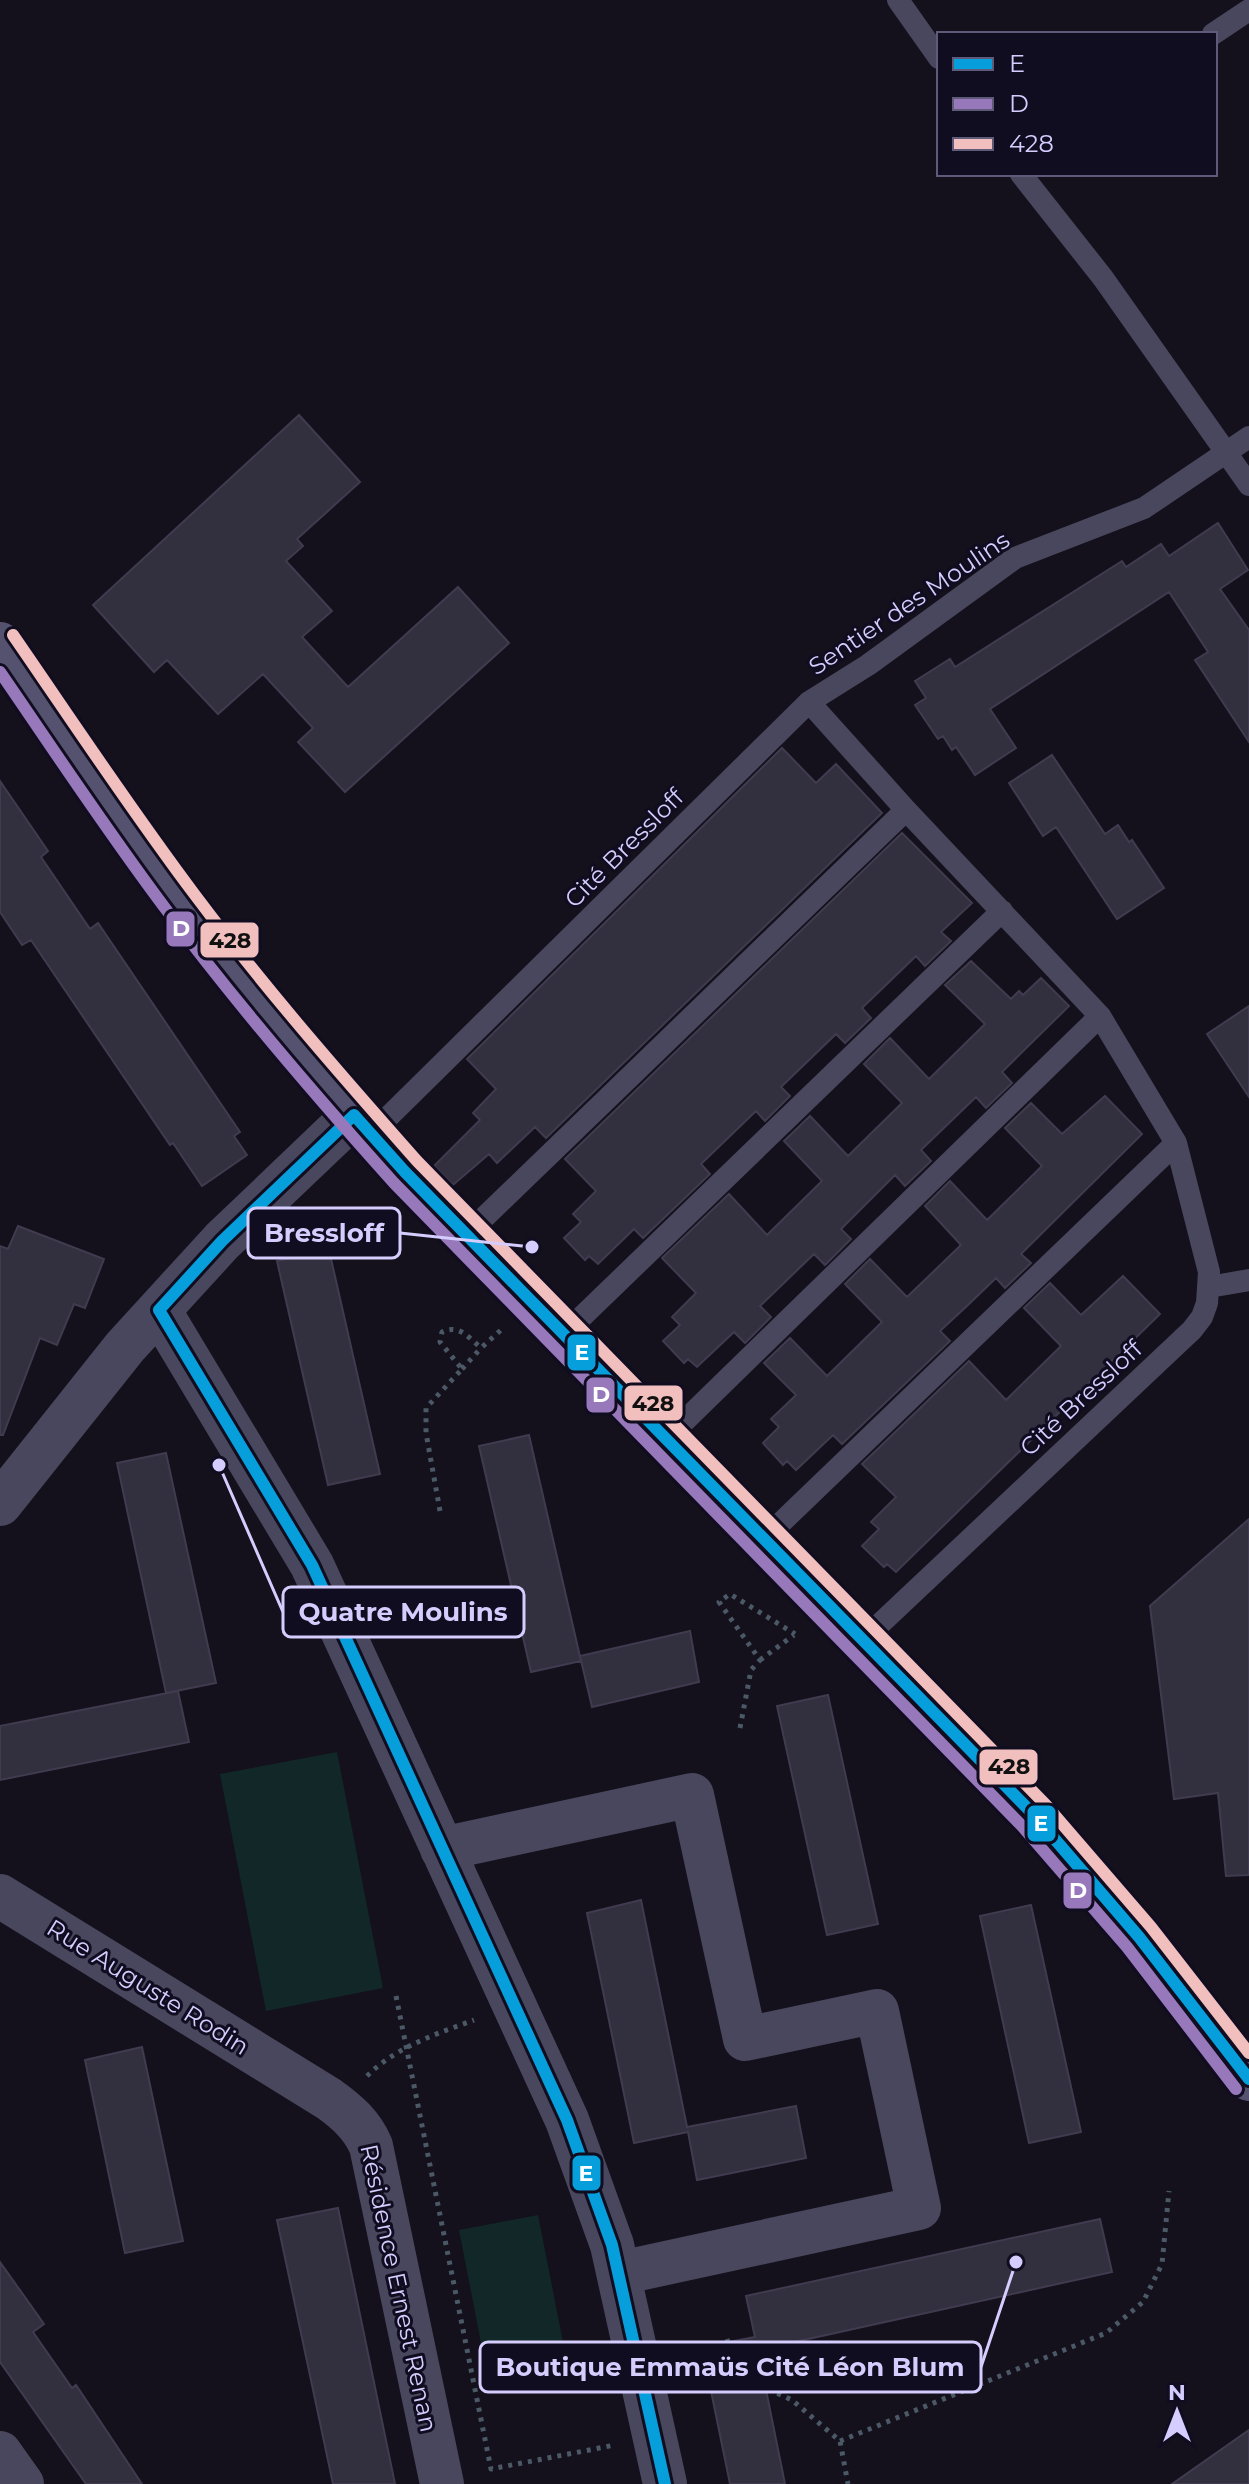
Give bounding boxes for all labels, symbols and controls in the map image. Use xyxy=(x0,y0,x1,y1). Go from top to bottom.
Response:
legend xyxy=(937,32,1217,176)
text: E xyxy=(1009,49,1025,78)
text: D xyxy=(1009,89,1029,118)
text: 428 xyxy=(1009,129,1054,158)
street label: Sentier des Moulins xyxy=(803,525,1015,681)
street label: Cité Bressloff xyxy=(558,782,690,914)
line badge: D xyxy=(165,910,196,948)
text: D xyxy=(172,915,190,942)
line badge: 428 xyxy=(199,921,260,959)
text: 428 xyxy=(209,927,251,954)
callout: Bressloff xyxy=(248,1208,400,1258)
text: Bressloff xyxy=(264,1217,385,1249)
line badge: E xyxy=(566,1333,597,1372)
street label: Cité Bressloff xyxy=(1014,1333,1149,1462)
text: E xyxy=(575,1339,589,1366)
line badge: D xyxy=(585,1376,616,1414)
text: D xyxy=(592,1381,610,1408)
line badge: 428 xyxy=(623,1384,684,1422)
text: 428 xyxy=(632,1390,674,1417)
callout: Quatre Moulins xyxy=(283,1587,524,1637)
text: Quatre Moulins xyxy=(298,1596,508,1628)
line badge: 428 xyxy=(978,1748,1039,1786)
text: 428 xyxy=(988,1753,1030,1780)
line badge: E xyxy=(1026,1804,1057,1843)
text: E xyxy=(1034,1810,1048,1837)
line badge: D xyxy=(1062,1871,1093,1910)
text: D xyxy=(1069,1877,1087,1904)
street label: Rue Auguste Rodin xyxy=(41,1913,255,2061)
street label: Résidence Ernest Renan xyxy=(354,2141,444,2435)
line badge: E xyxy=(571,2154,602,2192)
text: E xyxy=(579,2160,593,2187)
callout: Boutique Emmaüs Cité Léon Blum xyxy=(480,2342,981,2392)
text: Boutique Emmaüs Cité Léon Blum xyxy=(495,2351,965,2383)
north arrow xyxy=(1137,2372,1217,2452)
text: N xyxy=(1168,2379,1186,2406)

